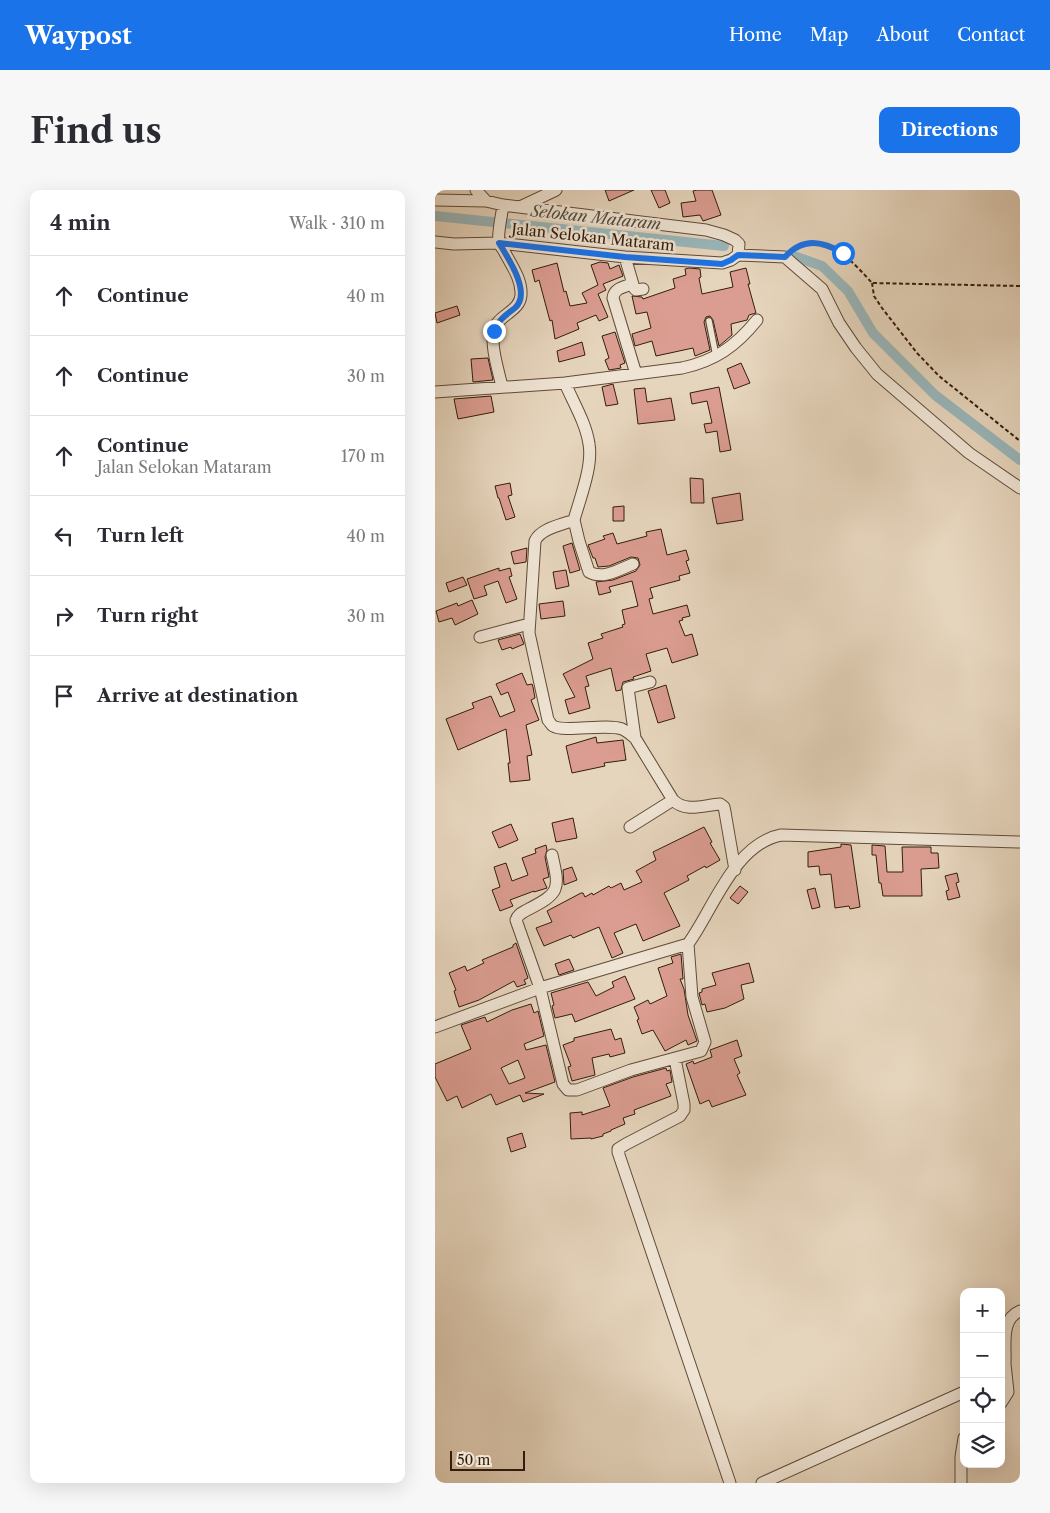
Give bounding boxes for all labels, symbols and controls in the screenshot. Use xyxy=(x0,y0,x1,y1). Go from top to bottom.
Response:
text: Waypost xyxy=(25,21,132,50)
text: Home xyxy=(729,24,782,46)
text: Map xyxy=(810,24,848,46)
text: About xyxy=(876,24,929,46)
text: Contact xyxy=(957,24,1025,46)
button: Directions xyxy=(879,107,1020,153)
text: Find us xyxy=(30,109,162,152)
water label: Selokan Mataram xyxy=(529,200,662,234)
text: 4 min xyxy=(50,210,111,235)
text: Walk · 310 m xyxy=(289,213,385,233)
street label: Jalan Selokan Mataram xyxy=(509,219,675,255)
route start xyxy=(832,242,855,265)
icon: ahead xyxy=(50,282,78,310)
text: Continue xyxy=(97,284,189,307)
text: 40 m xyxy=(346,286,385,306)
route end xyxy=(483,320,506,343)
icon: ahead xyxy=(50,362,78,390)
text: Continue xyxy=(97,364,189,387)
text: 30 m xyxy=(347,366,385,386)
text: Continue xyxy=(97,434,189,457)
icon: ahead xyxy=(50,442,78,470)
text: 170 m xyxy=(341,446,385,466)
text: Jalan Selokan Mataram xyxy=(97,457,272,477)
icon: left xyxy=(50,522,78,550)
text: Turn left xyxy=(97,524,184,547)
text: 40 m xyxy=(346,526,385,546)
icon: right xyxy=(50,602,78,630)
text: Turn right xyxy=(97,604,198,627)
text: 30 m xyxy=(347,606,385,626)
icon: arrive xyxy=(50,682,78,710)
text: Arrive at destination xyxy=(97,684,298,707)
map controls xyxy=(960,1288,1005,1468)
button: + xyxy=(960,1288,1005,1333)
button: − xyxy=(960,1333,1005,1378)
button: locate xyxy=(960,1378,1005,1423)
button: layers xyxy=(960,1423,1005,1468)
scale bar xyxy=(450,1448,525,1471)
text: 50 m xyxy=(457,1451,490,1469)

